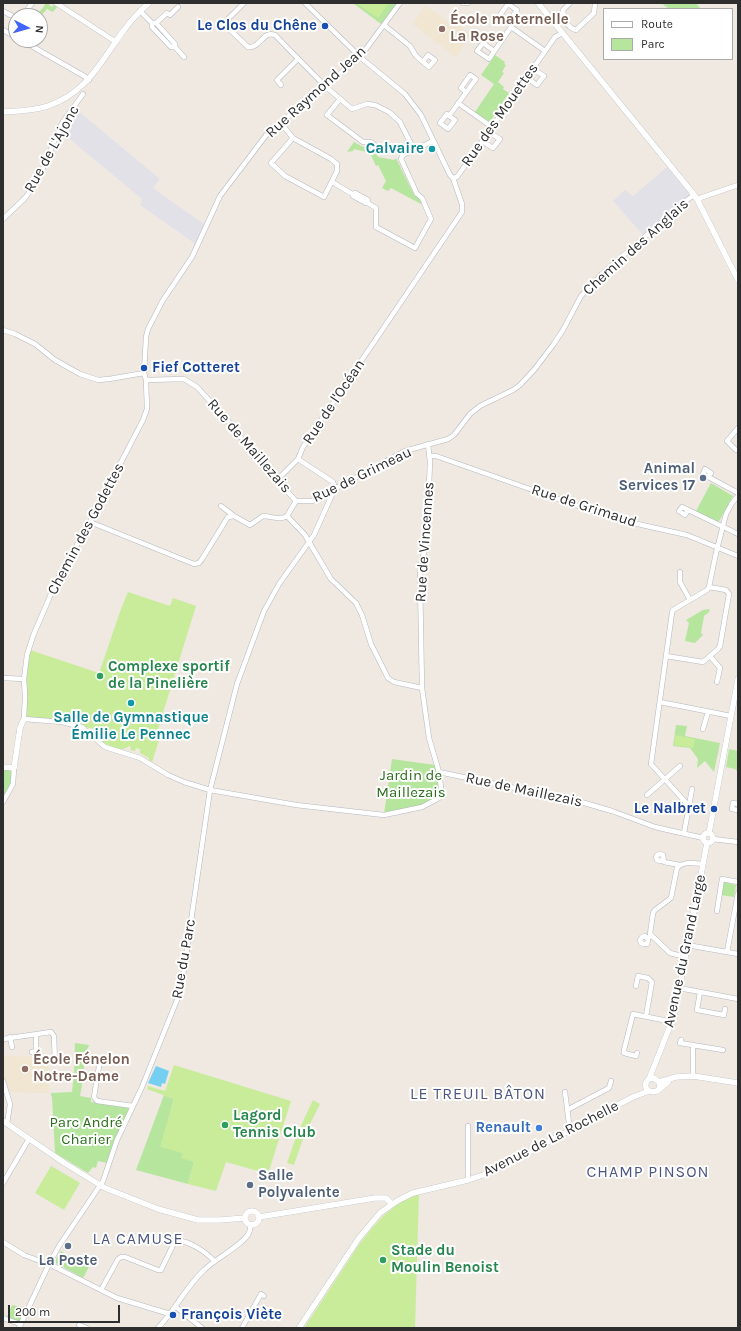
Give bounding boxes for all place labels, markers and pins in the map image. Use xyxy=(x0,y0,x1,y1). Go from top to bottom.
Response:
place label: École maternelle La Rose xyxy=(450,11,569,46)
place label: Le Clos du Chêne xyxy=(197,17,317,35)
marker: Le Clos du Chêne xyxy=(320,21,330,31)
marker: École maternelle La Rose xyxy=(437,24,447,34)
place label: Calvaire xyxy=(366,140,424,158)
marker: Calvaire xyxy=(427,144,437,154)
place label: Fief Cotteret xyxy=(152,359,240,377)
marker: Fief Cotteret xyxy=(139,363,149,373)
place label: Animal Services 17 xyxy=(618,460,695,495)
marker: Animal Services 17 xyxy=(698,473,708,483)
place label: Complexe sportif de la Pinelière xyxy=(108,658,230,693)
marker: Complexe sportif de la Pinelière xyxy=(95,671,105,681)
marker: Salle de Gymnastique Émilie Le Pennec xyxy=(126,698,136,708)
place label: Salle de Gymnastique Émilie Le Pennec xyxy=(53,709,209,744)
place label: Le Nalbret xyxy=(634,800,706,818)
marker: Le Nalbret xyxy=(709,804,719,814)
place label: École Fénelon Notre-Dame xyxy=(33,1051,130,1086)
marker: École Fénelon Notre-Dame xyxy=(20,1064,30,1074)
place label: Lagord Tennis Club xyxy=(233,1107,316,1142)
place label: Renault xyxy=(475,1119,531,1137)
marker: Lagord Tennis Club xyxy=(220,1120,230,1130)
marker: Renault xyxy=(534,1123,544,1133)
place label: Salle Polyvalente xyxy=(258,1167,340,1202)
marker: Salle Polyvalente xyxy=(245,1180,255,1190)
marker: La Poste xyxy=(63,1241,73,1251)
place label: Stade du Moulin Benoist xyxy=(391,1242,499,1277)
place label: La Poste xyxy=(39,1252,97,1270)
marker: Stade du Moulin Benoist xyxy=(378,1255,388,1265)
place label: François Viète xyxy=(181,1306,282,1324)
marker: François Viète xyxy=(168,1310,178,1320)

